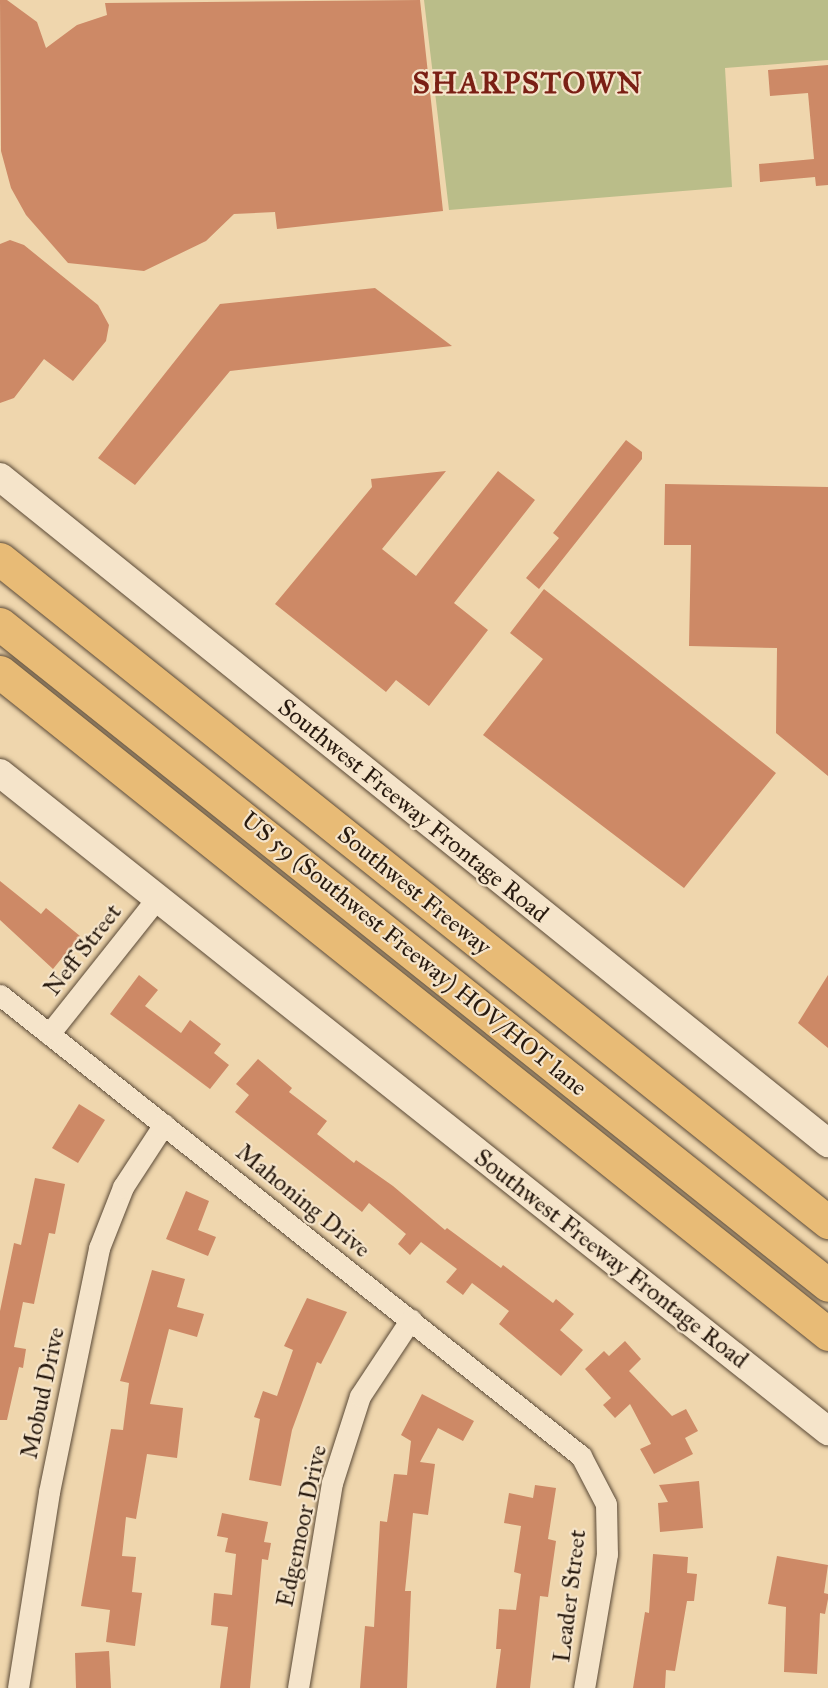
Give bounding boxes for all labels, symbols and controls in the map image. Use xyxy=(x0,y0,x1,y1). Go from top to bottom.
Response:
district label: SHARPSTOWN xyxy=(413,65,643,101)
street label: Southwest Freeway Frontage Road xyxy=(272,693,554,929)
street label: US 59 (Southwest Freeway) HOV/HOT lane xyxy=(236,806,592,1102)
street label: Southwest Freeway xyxy=(331,820,497,962)
street label: Neff Street xyxy=(38,898,128,1002)
street label: Mahoning Drive xyxy=(230,1138,376,1264)
street label: Southwest Freeway Frontage Road xyxy=(468,1143,754,1375)
street label: Mobud Drive xyxy=(15,1325,71,1461)
street label: Edgemoor Drive xyxy=(271,1442,333,1610)
street label: Leader Street xyxy=(548,1528,592,1664)

